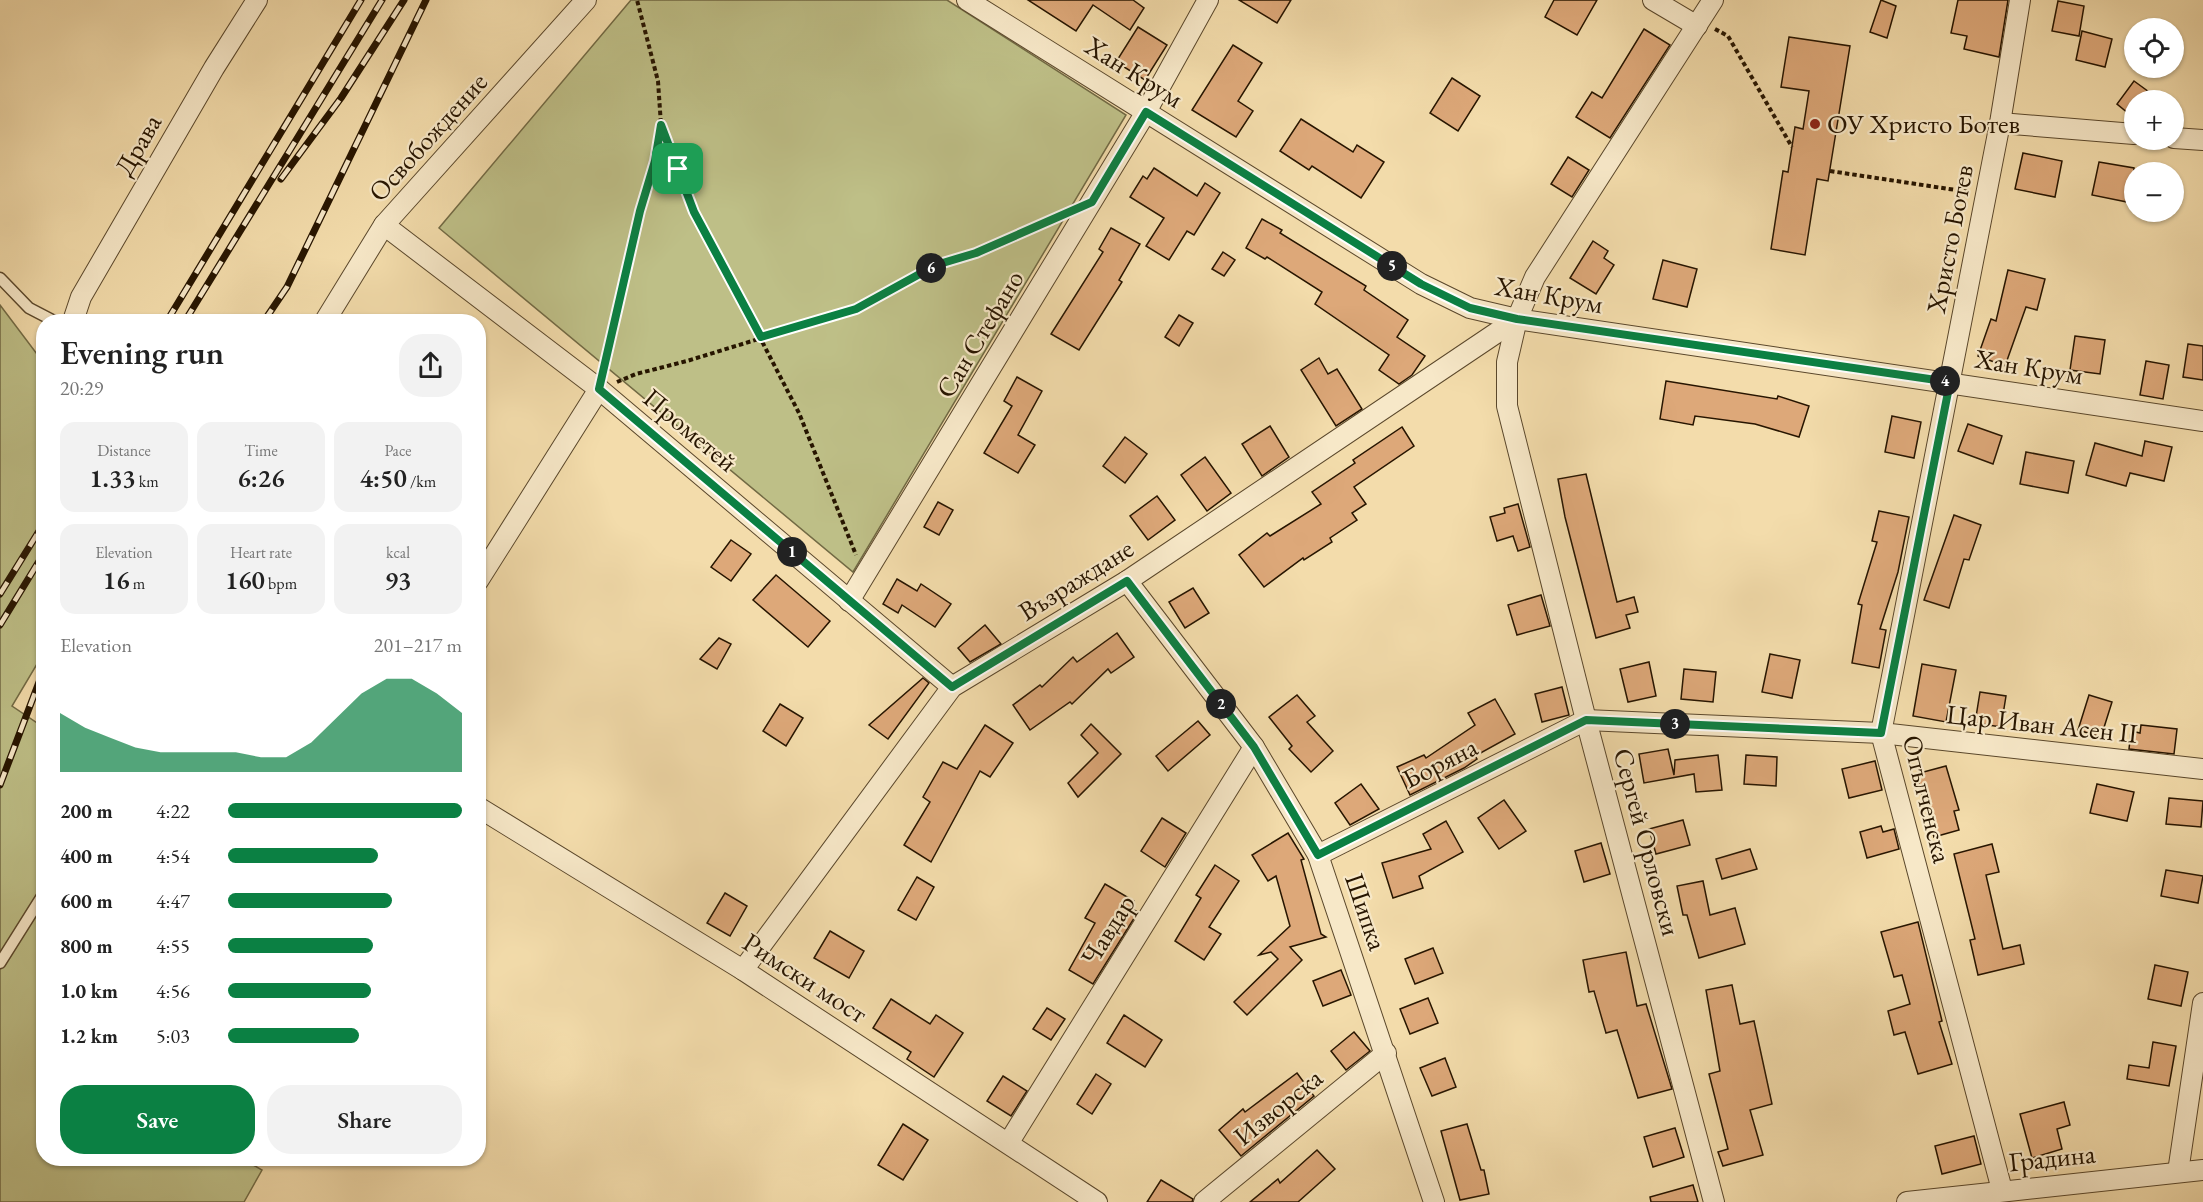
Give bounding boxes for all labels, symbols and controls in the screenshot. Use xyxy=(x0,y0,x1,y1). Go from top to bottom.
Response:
map controls xyxy=(2124,18,2184,222)
button: locate xyxy=(2124,18,2184,78)
street label: Хан Крум xyxy=(1078,27,1190,115)
street label: Освобождение xyxy=(360,65,495,209)
button: + xyxy=(2124,90,2184,150)
place label: ОУ Христо Ботев xyxy=(1827,106,2020,141)
street label: Драва xyxy=(106,107,169,182)
marker: ОУ Христо Ботев xyxy=(1808,117,1822,131)
pin xyxy=(652,143,703,194)
icon: arrive xyxy=(661,152,694,185)
street label: Христо Ботев xyxy=(1918,162,1981,317)
button: − xyxy=(2124,162,2184,222)
pin: 5 xyxy=(1377,251,1407,281)
pin: 6 xyxy=(916,253,946,283)
text: 5 xyxy=(1388,255,1396,276)
text: 6 xyxy=(927,257,935,278)
street label: Сан Стефано xyxy=(928,263,1031,404)
street label: Хан Крум xyxy=(1491,268,1606,321)
text: Evening run xyxy=(60,331,224,374)
button: share xyxy=(399,334,462,397)
street label: Хан Крум xyxy=(1971,341,2086,392)
pin: 4 xyxy=(1930,366,1960,396)
text: 4 xyxy=(1941,370,1949,391)
text: 20:29 xyxy=(60,375,103,401)
street label: Прометей xyxy=(636,380,745,479)
text: Distance xyxy=(97,440,151,461)
text: Time xyxy=(244,440,278,461)
text: Pace xyxy=(385,440,411,461)
text: 1.33 xyxy=(89,461,136,495)
text: 6:26 xyxy=(237,461,285,495)
text: 4:50 xyxy=(360,461,407,495)
text: km xyxy=(136,471,159,492)
text: /km xyxy=(407,471,436,492)
street label: Възраждане xyxy=(1012,531,1140,629)
pin: 1 xyxy=(777,537,807,567)
text: 1 xyxy=(788,541,796,562)
text: Elevation xyxy=(95,542,153,563)
text: Heart rate xyxy=(230,542,292,563)
text: kcal xyxy=(386,542,410,563)
text: 16 xyxy=(103,563,130,597)
text: 160 xyxy=(225,563,265,597)
text: 93 xyxy=(385,563,411,597)
text: m xyxy=(130,573,145,594)
text: bpm xyxy=(265,573,297,594)
text: Elevation xyxy=(60,632,132,658)
text: 201–217 m xyxy=(374,632,462,658)
pin: 2 xyxy=(1206,689,1236,719)
text: 2 xyxy=(1217,693,1225,714)
street label: Цар Иван Асен II xyxy=(1945,696,2139,751)
pin: 3 xyxy=(1660,709,1690,739)
text: 3 xyxy=(1671,713,1679,734)
street label: Боряна xyxy=(1396,729,1483,796)
street label: Опълченска xyxy=(1895,731,1960,866)
street label: Сергей Орловски xyxy=(1606,744,1689,940)
text: 200 m xyxy=(60,798,113,824)
text: 4:22 xyxy=(156,798,190,824)
text: 400 m xyxy=(60,843,113,869)
text: 4:54 xyxy=(156,843,190,869)
street label: Шипка xyxy=(1337,869,1396,955)
text: 600 m xyxy=(60,888,113,914)
text: 4:47 xyxy=(156,888,190,914)
street label: Чавдар xyxy=(1072,888,1143,972)
street label: Римски мост xyxy=(736,924,874,1031)
text: 800 m xyxy=(60,933,113,959)
text: 4:55 xyxy=(156,933,190,959)
text: 1.0 km xyxy=(60,978,118,1004)
text: 4:56 xyxy=(156,978,190,1004)
text: 1.2 km xyxy=(60,1023,118,1049)
text: 5:03 xyxy=(156,1023,190,1049)
street label: Изворска xyxy=(1226,1060,1330,1153)
button: Save xyxy=(60,1085,255,1154)
button: Share xyxy=(267,1085,462,1154)
street label: Градина xyxy=(2007,1136,2097,1179)

